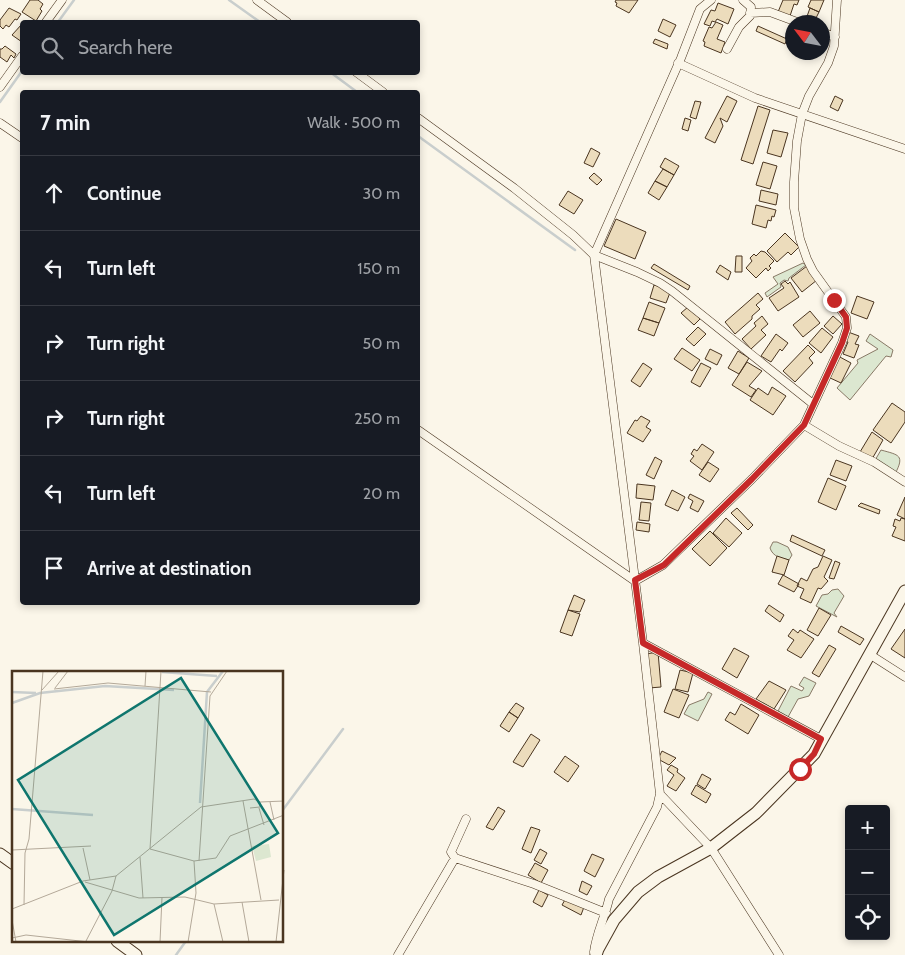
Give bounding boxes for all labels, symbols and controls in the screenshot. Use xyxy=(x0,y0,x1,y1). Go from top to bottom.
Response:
north arrow xyxy=(785,15,830,60)
search box xyxy=(20,20,420,75)
icon: search xyxy=(38,34,66,62)
text: Search here xyxy=(78,36,172,59)
text: 7 min xyxy=(40,110,90,135)
text: Walk · 500 m xyxy=(307,113,400,132)
icon: ahead xyxy=(40,179,68,207)
text: Continue xyxy=(87,182,161,205)
text: 30 m xyxy=(363,184,400,203)
icon: left xyxy=(40,254,68,282)
text: Turn left xyxy=(87,257,155,280)
text: 150 m xyxy=(357,259,400,278)
route end xyxy=(823,289,846,312)
icon: right xyxy=(40,329,68,357)
text: Turn right xyxy=(87,332,165,355)
text: 50 m xyxy=(363,334,400,353)
icon: right xyxy=(40,404,68,432)
text: Turn right xyxy=(87,407,165,430)
text: 250 m xyxy=(354,409,400,428)
icon: left xyxy=(40,479,68,507)
text: Turn left xyxy=(87,482,155,505)
text: 20 m xyxy=(363,484,400,503)
icon: arrive xyxy=(40,554,68,582)
text: Arrive at destination xyxy=(87,557,251,580)
inset map xyxy=(12,671,284,942)
route start xyxy=(789,758,812,781)
map controls xyxy=(845,805,890,940)
button: + xyxy=(845,805,890,850)
button: − xyxy=(845,850,890,895)
button: locate xyxy=(845,895,890,940)

